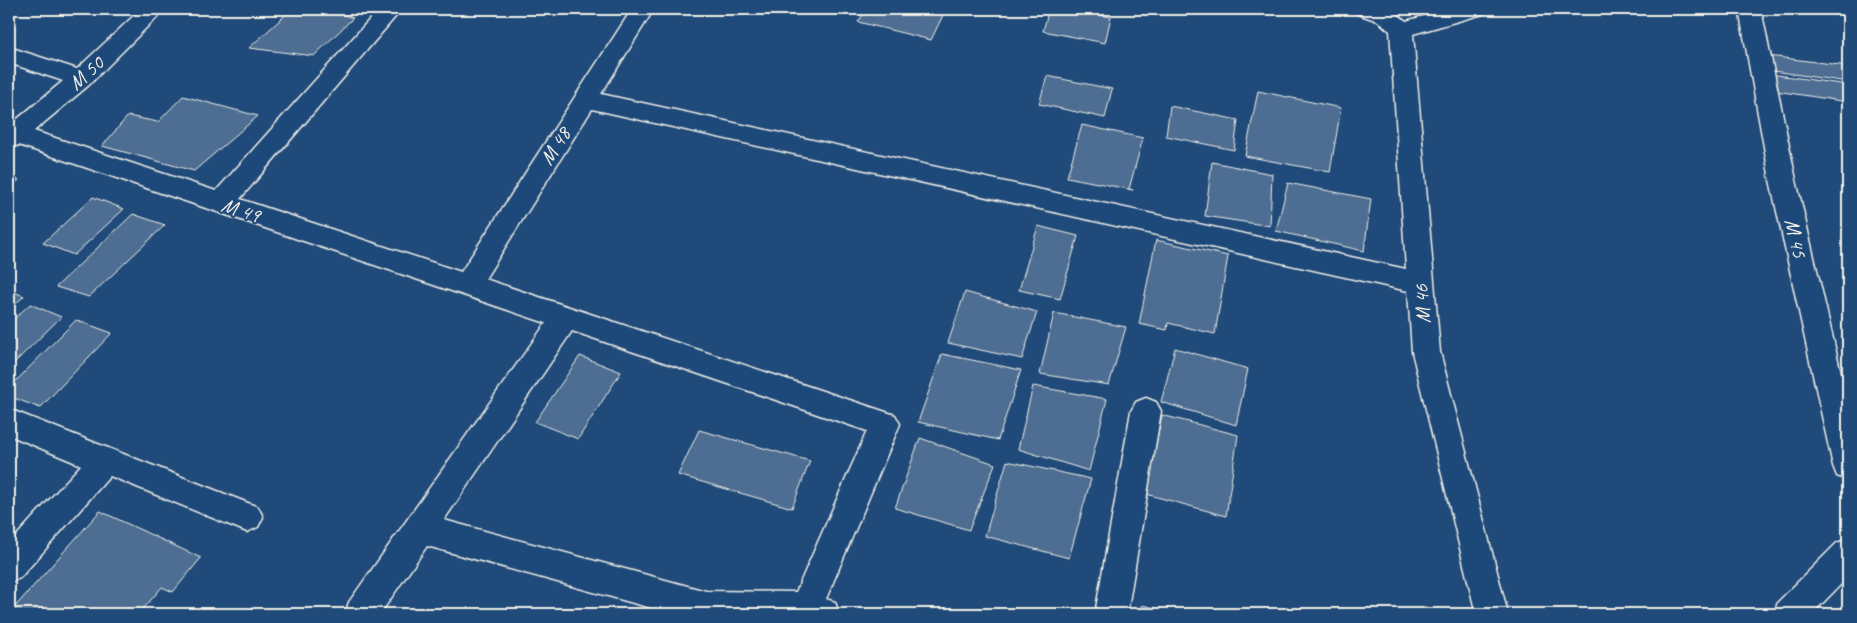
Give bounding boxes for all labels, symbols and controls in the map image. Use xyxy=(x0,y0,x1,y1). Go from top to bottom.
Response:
street label: M 50 xyxy=(63,49,110,96)
street label: M 48 xyxy=(533,120,578,169)
street label: M 49 xyxy=(218,192,265,229)
street label: M 45 xyxy=(1779,216,1813,261)
street label: M 46 xyxy=(1408,283,1436,324)

